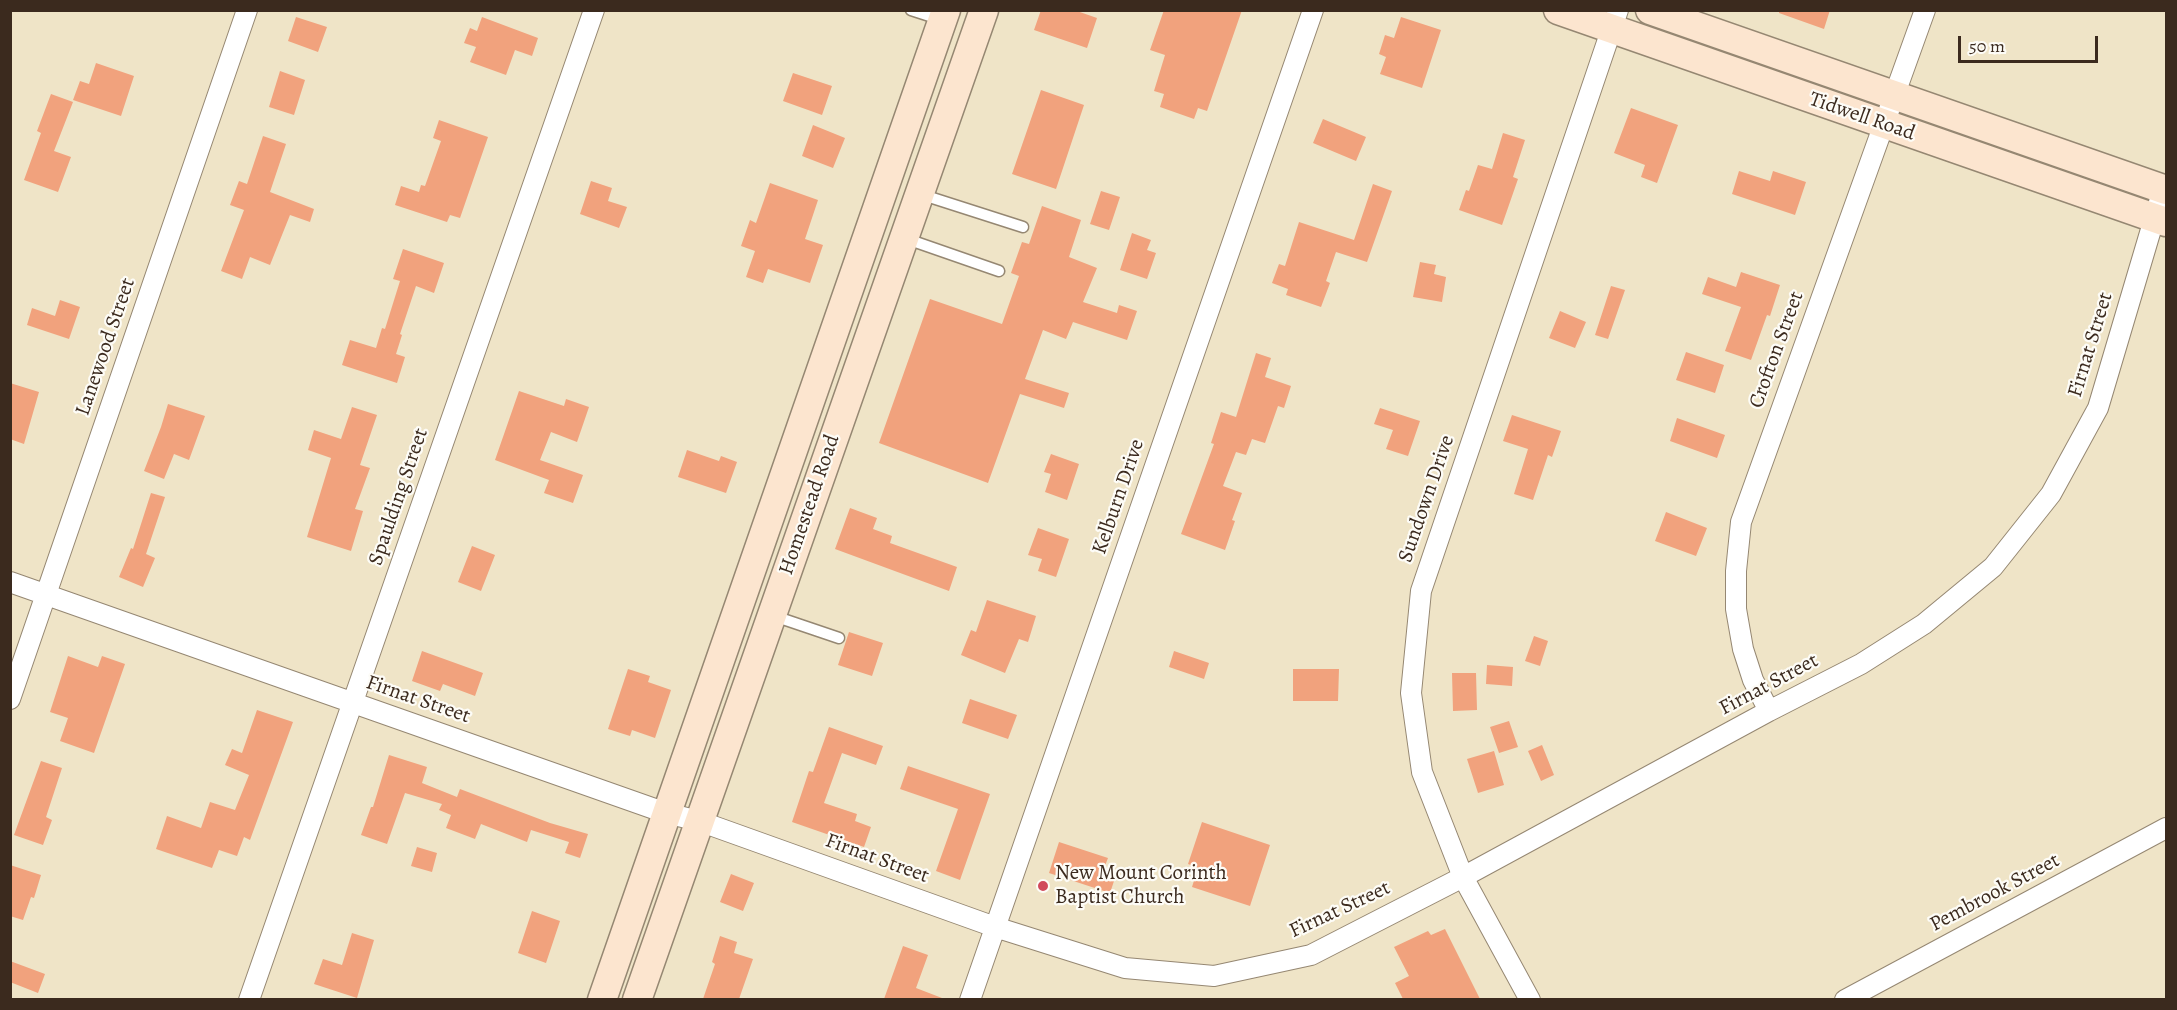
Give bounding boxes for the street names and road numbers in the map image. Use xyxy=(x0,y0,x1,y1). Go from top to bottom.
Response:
street label: Tidwell Road xyxy=(1806,87,1918,147)
street label: Lanewood Street xyxy=(71,275,141,419)
street label: Crofton Street xyxy=(1744,288,1810,412)
street label: Firnat Street xyxy=(2063,290,2119,400)
street label: Spaulding Street xyxy=(364,425,434,569)
street label: Homestead Road xyxy=(774,432,846,578)
street label: Sundown Drive xyxy=(1393,432,1461,566)
street label: Kelburn Drive xyxy=(1088,436,1150,558)
street label: Firnat Street xyxy=(1715,648,1823,722)
street label: Firnat Street xyxy=(363,670,473,730)
street label: Firnat Street xyxy=(822,829,932,889)
street label: Pembrook Street xyxy=(1926,848,2064,938)
street label: Firnat Street xyxy=(1286,876,1394,944)

